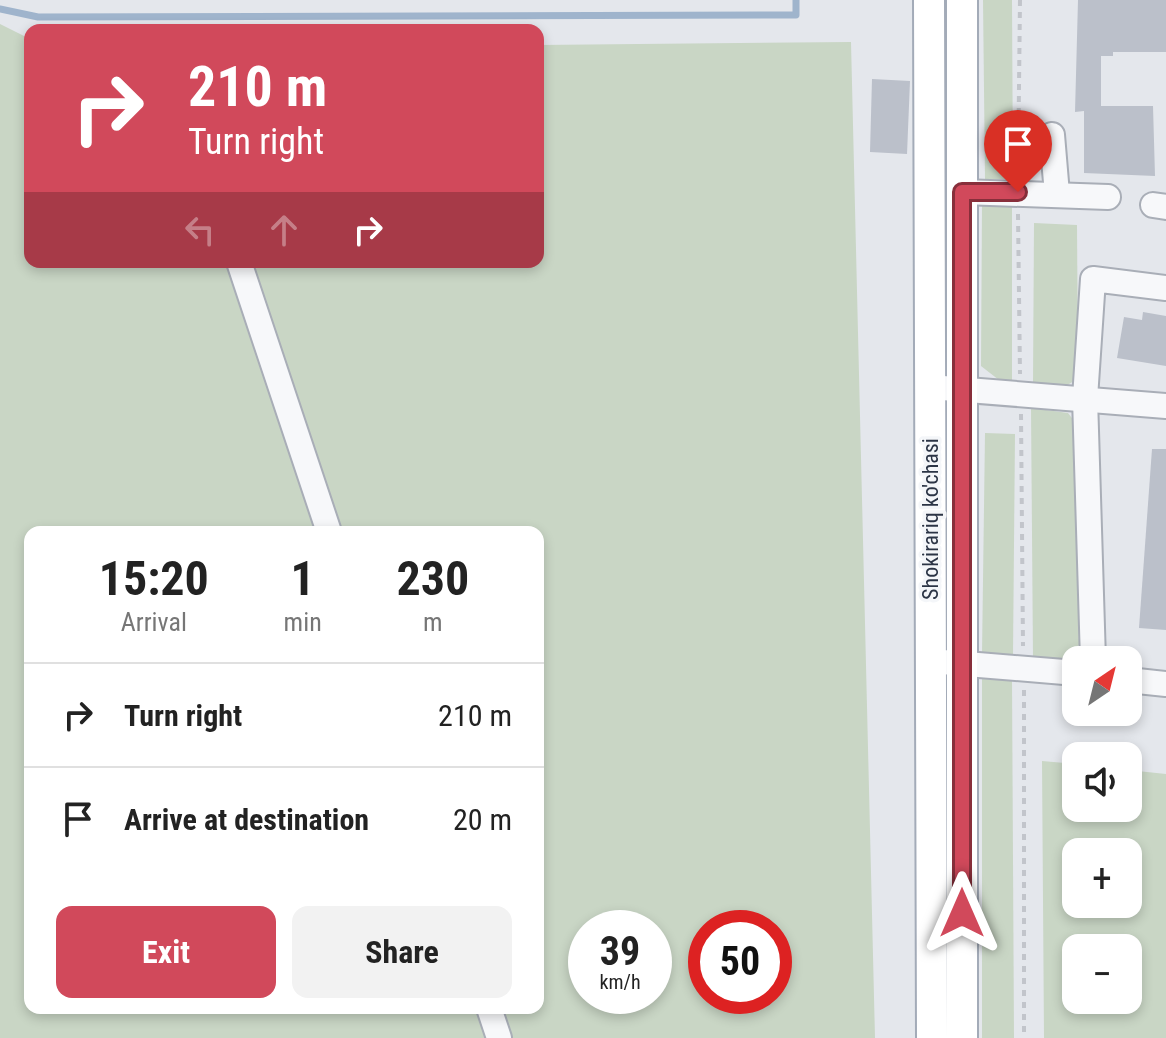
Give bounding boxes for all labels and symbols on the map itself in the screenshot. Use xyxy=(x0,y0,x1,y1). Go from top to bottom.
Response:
pin xyxy=(984,110,1052,192)
street label: Shokirariq ko'chasi xyxy=(918,438,943,600)
north arrow xyxy=(1062,646,1142,726)
position arrow xyxy=(920,871,1004,955)
speed limit sign: 50 xyxy=(688,910,792,1014)

